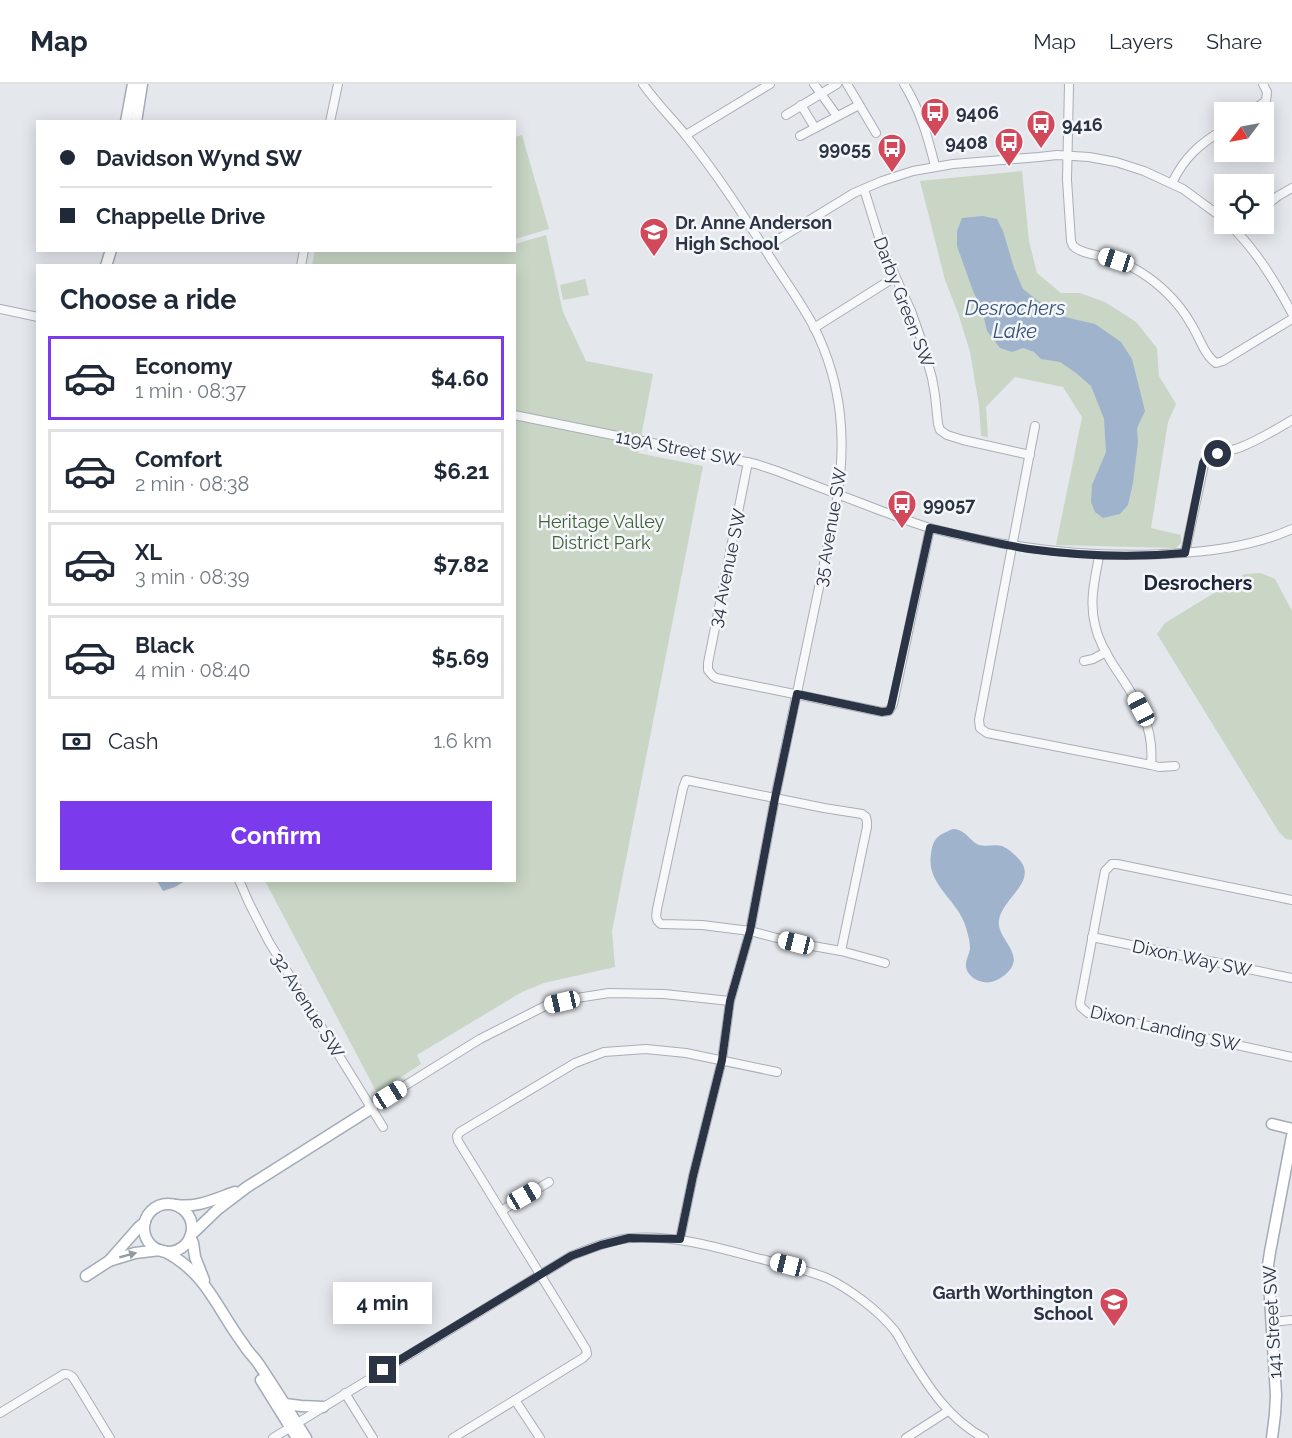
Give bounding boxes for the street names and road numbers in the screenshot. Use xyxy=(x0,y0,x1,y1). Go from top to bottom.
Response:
street label: Darby Green SW xyxy=(869,234,939,370)
street label: 119A Street SW xyxy=(614,426,742,470)
street label: 35 Avenue SW xyxy=(809,466,851,588)
street label: 34 Avenue SW xyxy=(704,507,750,629)
street label: Dixon Way SW xyxy=(1130,935,1254,981)
street label: 32 Avenue SW xyxy=(267,948,349,1062)
street label: Dixon Landing SW xyxy=(1088,1001,1242,1055)
street label: 141 Street SW xyxy=(1259,1264,1285,1379)

